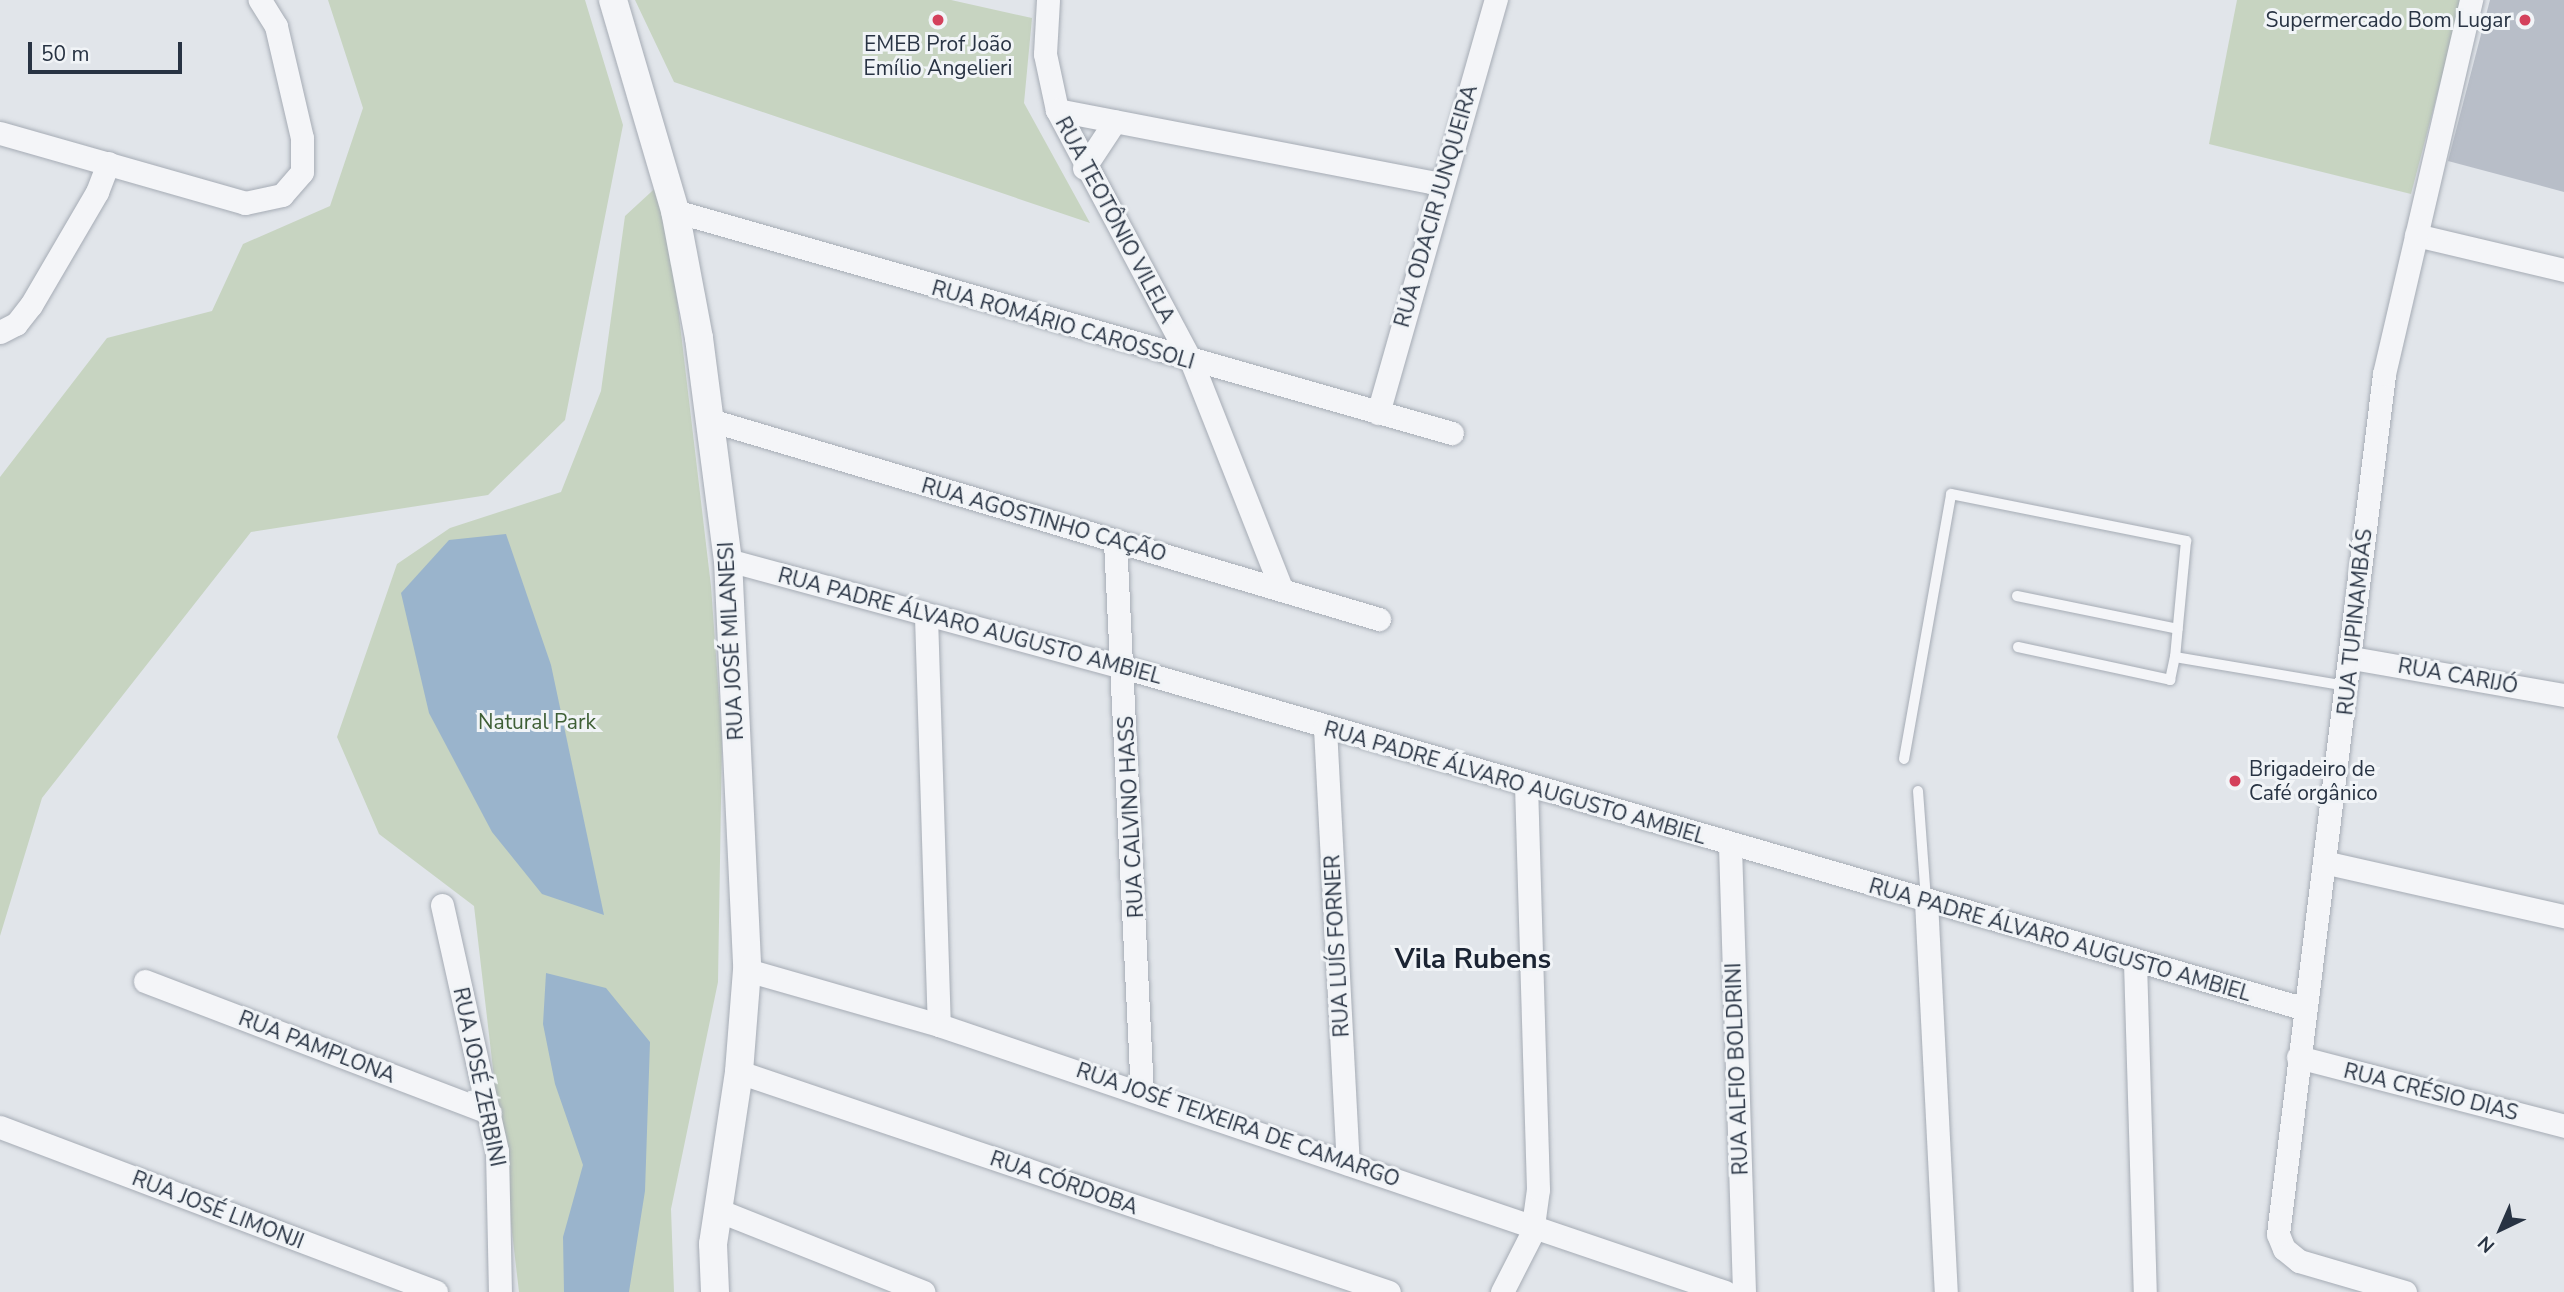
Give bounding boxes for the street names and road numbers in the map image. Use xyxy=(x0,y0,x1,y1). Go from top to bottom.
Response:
street label: RUA ODACIR JUNQUEIRA xyxy=(1389,82,1483,330)
street label: RUA TEOTÔNIO VILELA xyxy=(1050,113,1180,327)
street label: RUA ROMÁRIO CAROSSOLI xyxy=(929,275,1197,375)
street label: RUA AGOSTINHO CAÇÃO xyxy=(919,473,1169,567)
street label: RUA TUPINAMBÁS xyxy=(2333,527,2377,717)
street label: RUA JOSÉ MILANESI xyxy=(713,541,749,741)
street label: RUA PADRE ÁLVARO AUGUSTO AMBIEL xyxy=(775,563,1165,689)
street label: RUA CARIJÓ xyxy=(2396,653,2520,699)
street label: RUA CALVINO HASS xyxy=(1113,715,1149,919)
street label: RUA PADRE ÁLVARO AUGUSTO AMBIEL xyxy=(1321,716,1709,850)
street label: RUA LUÍS FORNER xyxy=(1320,854,1354,1038)
street label: RUA PADRE ÁLVARO AUGUSTO AMBIEL xyxy=(1866,873,2254,1007)
street label: RUA ALFIO BOLDRINI xyxy=(1721,962,1753,1176)
street label: RUA JOSÉ ZERBINI xyxy=(448,985,510,1169)
street label: RUA PAMPLONA xyxy=(235,1006,399,1088)
street label: RUA JOSÉ TEIXEIRA DE CAMARGO xyxy=(1073,1058,1403,1192)
street label: RUA CRÉSIO DIAS xyxy=(2341,1058,2521,1126)
street label: RUA CÓRDOBA xyxy=(987,1146,1141,1220)
street label: RUA JOSÉ LIMONJI xyxy=(129,1166,307,1254)

